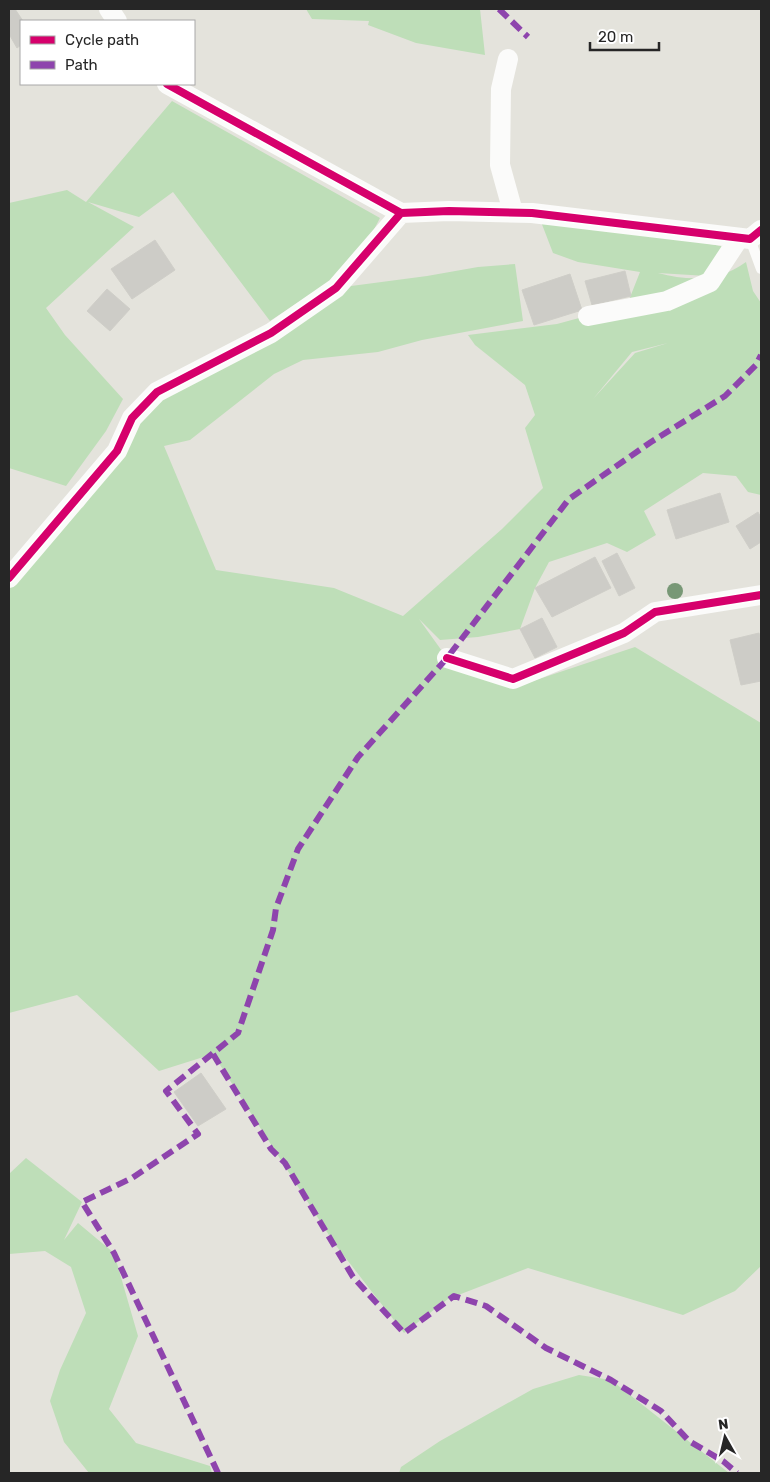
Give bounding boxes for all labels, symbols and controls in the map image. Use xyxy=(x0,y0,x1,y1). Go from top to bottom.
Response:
legend xyxy=(20,20,195,85)
scale bar xyxy=(590,20,659,52)
text: 20 m xyxy=(598,28,633,46)
text: Cycle path xyxy=(65,31,139,49)
text: Path xyxy=(65,56,98,74)
north arrow xyxy=(700,1412,750,1462)
text: N xyxy=(717,1416,729,1434)

